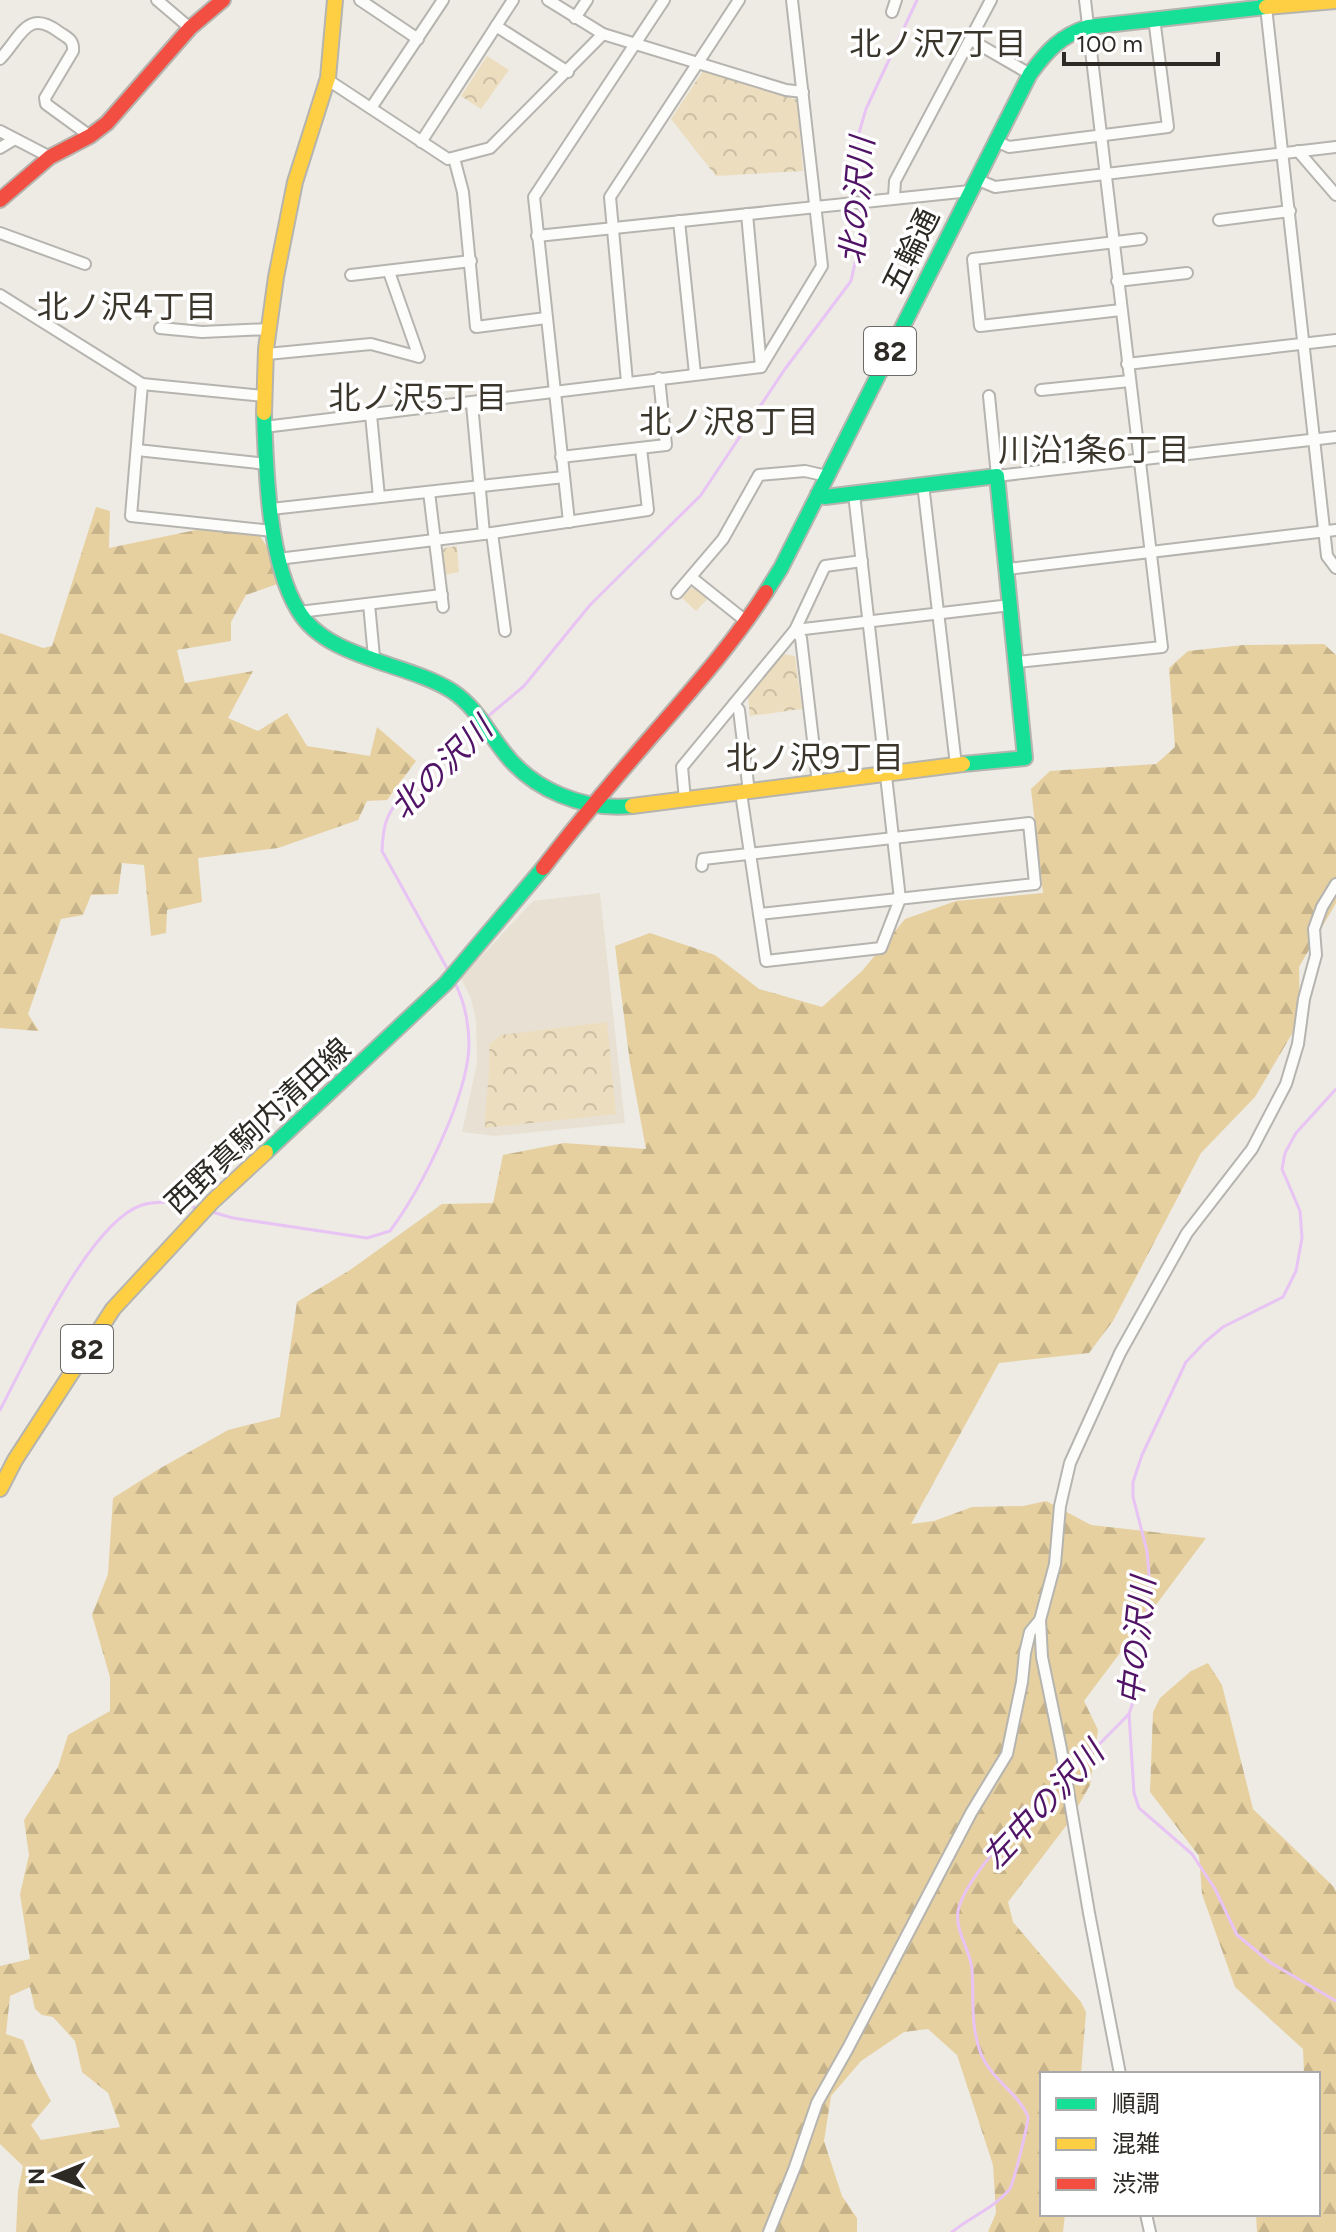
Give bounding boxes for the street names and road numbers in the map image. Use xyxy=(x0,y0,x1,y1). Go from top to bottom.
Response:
street label: 五輪通 xyxy=(874,202,947,299)
road number: 82 xyxy=(864,327,916,375)
street label: 西野真駒内清田線 xyxy=(157,1030,358,1221)
road number: 82 xyxy=(61,1325,113,1373)

